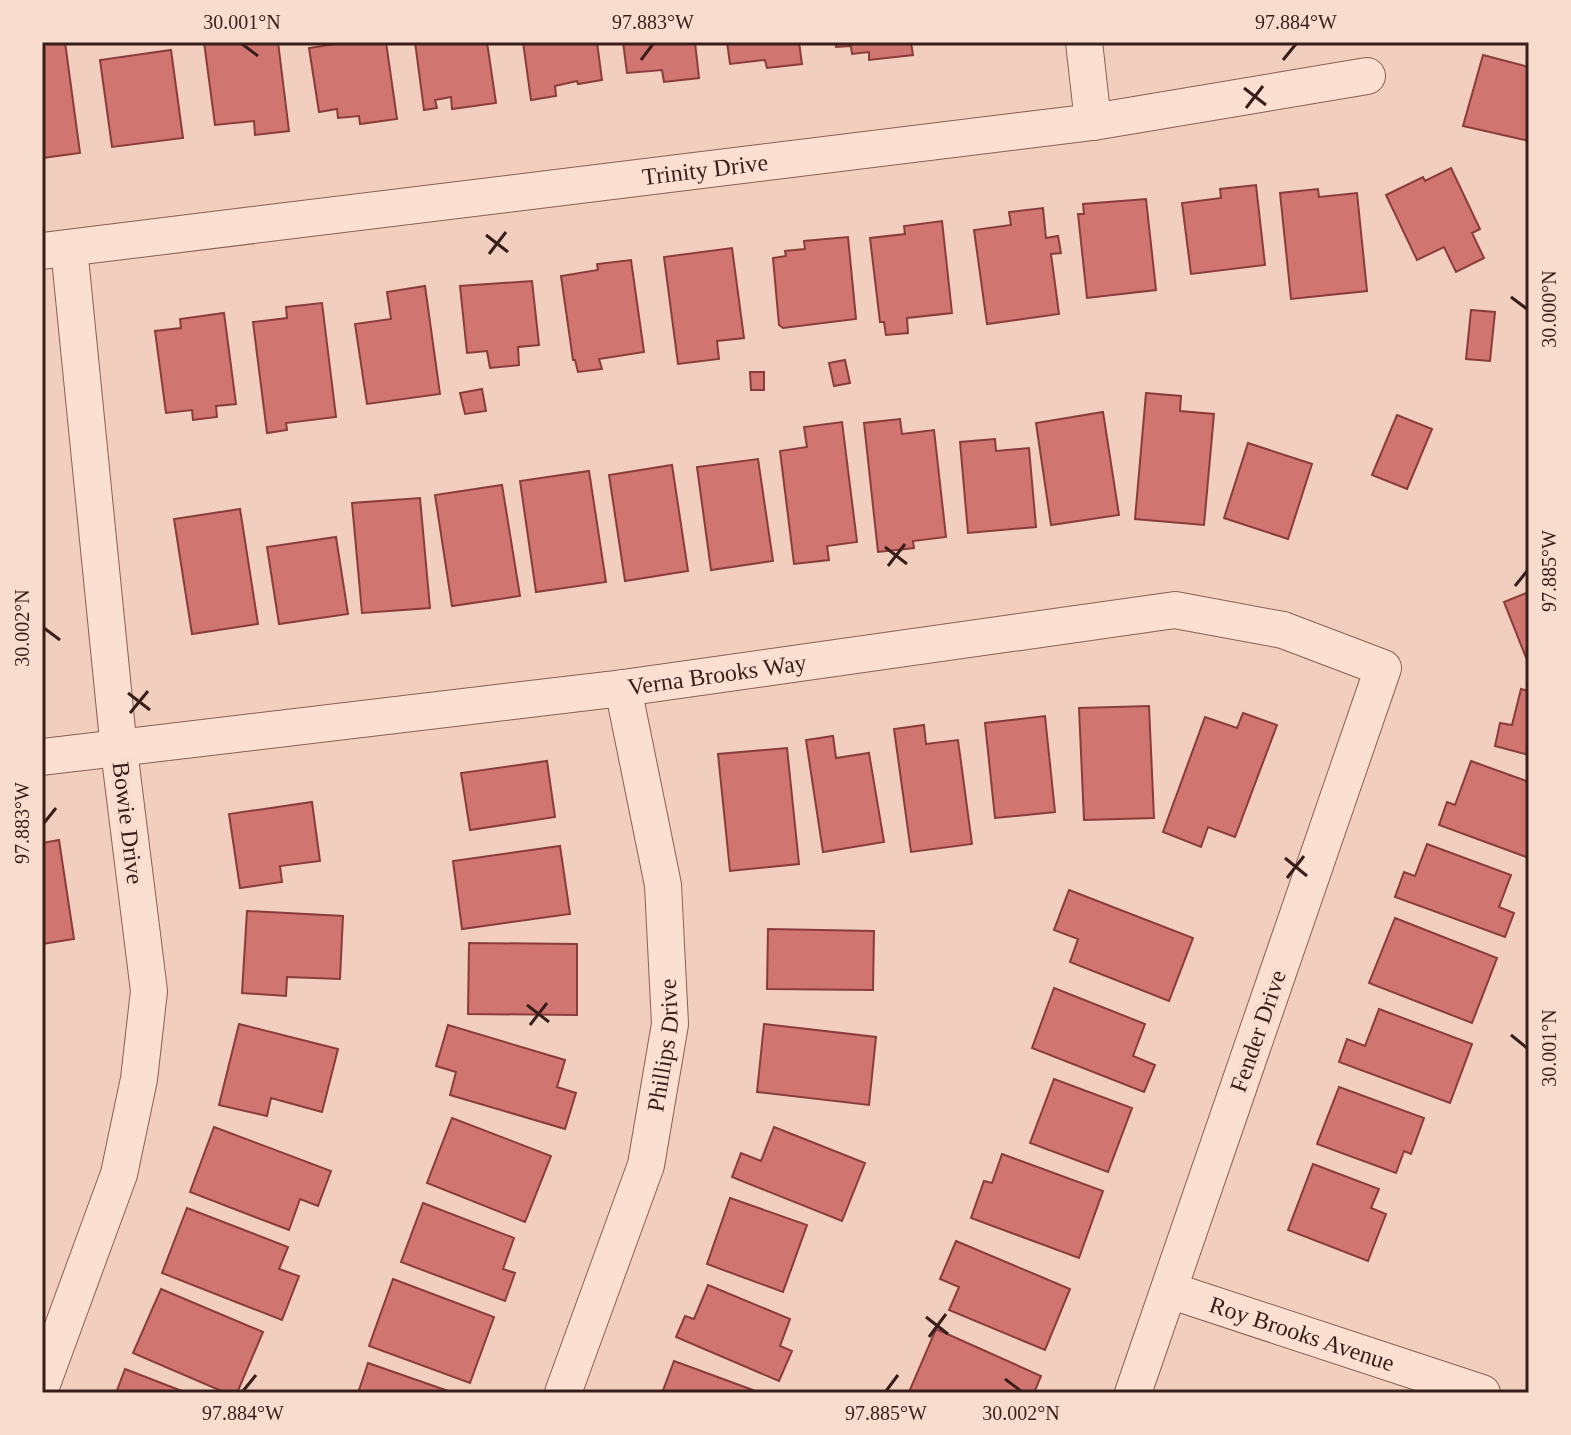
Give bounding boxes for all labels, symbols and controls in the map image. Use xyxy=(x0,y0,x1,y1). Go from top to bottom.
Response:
text: 30.001°N xyxy=(203,11,281,33)
text: 97.883°W xyxy=(612,11,694,33)
text: 97.884°W xyxy=(1255,11,1337,33)
street label: Trinity Drive xyxy=(641,149,769,190)
text: 30.000°N xyxy=(1538,270,1560,348)
text: 97.885°W xyxy=(1538,530,1560,612)
text: 30.002°N xyxy=(11,589,33,667)
street label: Verna Brooks Way xyxy=(626,649,808,700)
street label: Bowie Drive xyxy=(108,760,148,886)
text: 97.883°W xyxy=(11,782,33,864)
street label: Fender Drive xyxy=(1225,967,1291,1095)
street label: Phillips Drive xyxy=(642,978,684,1114)
text: 30.001°N xyxy=(1538,1009,1560,1087)
street label: Roy Brooks Avenue xyxy=(1206,1291,1398,1376)
text: 97.884°W xyxy=(202,1402,284,1424)
text: 97.885°W xyxy=(845,1402,927,1424)
text: 30.002°N xyxy=(982,1402,1060,1424)

